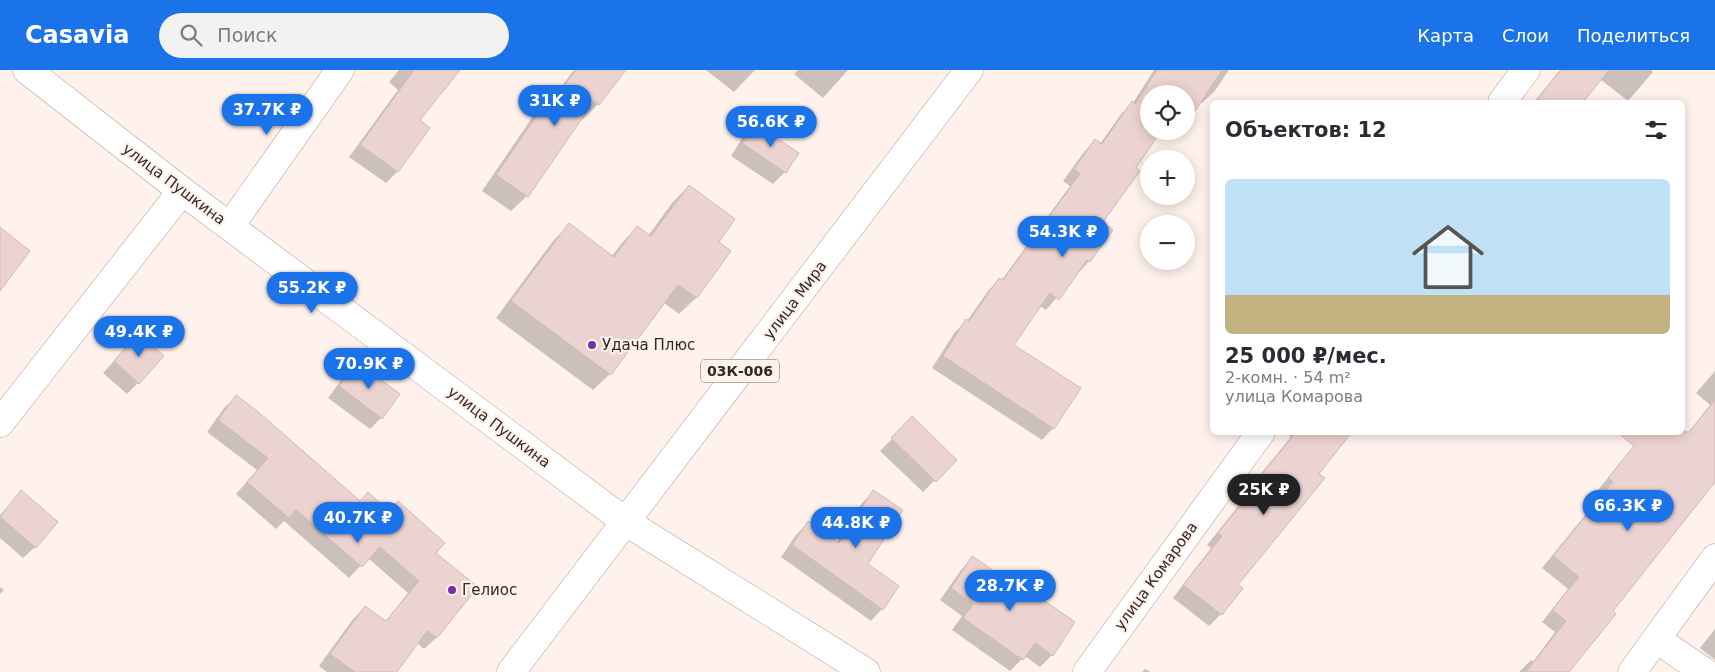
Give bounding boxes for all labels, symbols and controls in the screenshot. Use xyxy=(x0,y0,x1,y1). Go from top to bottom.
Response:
search box xyxy=(159,13,509,58)
text: Casavia xyxy=(25,21,129,49)
icon: search xyxy=(177,21,205,49)
text: Поиск xyxy=(217,24,278,46)
text: Карта xyxy=(1417,25,1474,46)
text: Слои xyxy=(1502,25,1549,46)
text: Поделиться xyxy=(1577,25,1690,46)
pin: 31K ₽ xyxy=(520,85,590,127)
map controls xyxy=(1140,85,1195,270)
button: locate xyxy=(1140,85,1195,140)
text: 31K ₽ xyxy=(529,91,581,110)
pin: 37.7K ₽ xyxy=(221,93,313,136)
text: 37.7K ₽ xyxy=(233,100,301,119)
pin: 56.6K ₽ xyxy=(725,106,817,148)
text: 56.6K ₽ xyxy=(737,112,805,131)
icon: filters xyxy=(1642,116,1670,144)
text: Объектов: 12 xyxy=(1225,118,1387,142)
street label: улица Пушкина xyxy=(119,139,229,229)
button: + xyxy=(1140,150,1195,205)
icon: home xyxy=(1403,212,1493,302)
button: − xyxy=(1140,215,1195,270)
pin: 54.3K ₽ xyxy=(1017,216,1109,258)
text: 54.3K ₽ xyxy=(1029,222,1097,241)
street label: улица Мира xyxy=(760,257,830,343)
pin: 55.2K ₽ xyxy=(266,272,358,314)
text: 55.2K ₽ xyxy=(278,278,346,297)
pin: 49.4K ₽ xyxy=(93,316,185,358)
text: 49.4K ₽ xyxy=(105,322,173,341)
place label: Удача Плюс xyxy=(602,336,695,354)
marker: Удача Плюс xyxy=(586,339,598,351)
text: 25 000 ₽/мес. xyxy=(1225,344,1387,368)
pin: 70.9K ₽ xyxy=(323,348,415,390)
text: 70.9K ₽ xyxy=(335,354,403,373)
road number: 03К-006 xyxy=(701,360,779,382)
text: 2-комн. · 54 m² xyxy=(1225,368,1351,387)
street label: улица Пушкина xyxy=(444,382,554,472)
text: улица Комарова xyxy=(1225,387,1363,406)
pin: 25K ₽ xyxy=(1229,474,1299,516)
text: 25K ₽ xyxy=(1238,480,1290,499)
pin: 66.3K ₽ xyxy=(1582,490,1674,532)
text: 66.3K ₽ xyxy=(1594,496,1662,515)
pin: 40.7K ₽ xyxy=(312,502,404,544)
pin: 44.8K ₽ xyxy=(810,506,902,549)
text: 40.7K ₽ xyxy=(324,508,392,527)
text: 44.8K ₽ xyxy=(822,513,890,532)
street label: улица Комарова xyxy=(1111,518,1201,634)
pin: 28.7K ₽ xyxy=(964,570,1056,612)
text: 28.7K ₽ xyxy=(976,576,1044,595)
place label: Гелиос xyxy=(462,581,517,599)
marker: Гелиос xyxy=(446,584,458,596)

